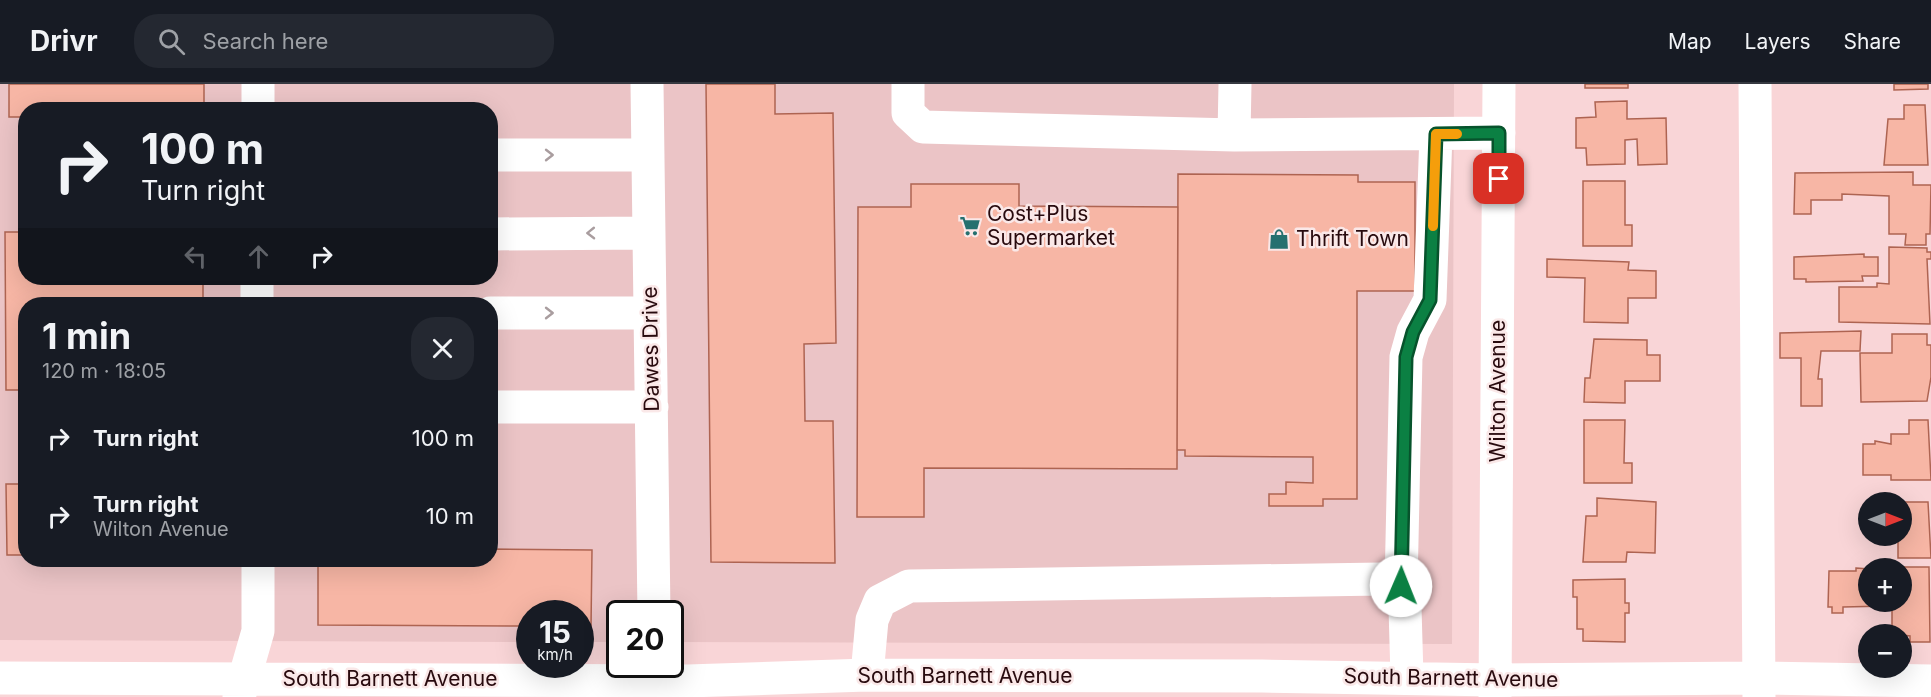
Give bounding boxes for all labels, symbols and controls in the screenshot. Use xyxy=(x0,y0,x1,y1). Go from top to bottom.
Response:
search box xyxy=(134,14,554,68)
text: Drivr xyxy=(30,24,98,58)
icon: search xyxy=(155,25,188,58)
text: Search here xyxy=(203,28,328,54)
text: Map xyxy=(1668,29,1712,54)
text: Layers xyxy=(1745,29,1811,54)
text: Share xyxy=(1844,29,1901,54)
text: 100 m xyxy=(141,123,264,174)
icon: right xyxy=(42,126,120,204)
one-way arrow xyxy=(544,149,553,161)
pin xyxy=(1473,153,1524,204)
icon: arrive xyxy=(1482,162,1515,195)
text: Turn right xyxy=(141,174,265,207)
place label: Cost+Plus Supermarket xyxy=(987,201,1115,250)
supermarket icon: Cost+Plus Supermarket xyxy=(958,214,982,238)
place label: Thrift Town xyxy=(1296,226,1409,251)
one-way arrow xyxy=(586,227,595,240)
shop icon: Thrift Town xyxy=(1267,227,1291,251)
icon: left xyxy=(179,240,212,273)
icon: ahead xyxy=(242,240,275,273)
icon: right xyxy=(305,240,338,273)
street label: Dawes Drive xyxy=(637,286,664,412)
one-way arrow xyxy=(544,307,553,319)
text: 1 min xyxy=(42,314,131,358)
button: close xyxy=(411,317,474,380)
street label: Wilton Avenue xyxy=(1485,320,1510,462)
text: 120 m · 18:05 xyxy=(42,359,166,383)
icon: right xyxy=(42,422,75,455)
text: Turn right xyxy=(93,425,199,451)
text: 100 m xyxy=(412,425,474,451)
text: Turn right xyxy=(93,491,199,517)
north arrow xyxy=(1858,492,1912,546)
map controls xyxy=(1858,492,1912,678)
icon: right xyxy=(42,500,75,533)
text: 10 m xyxy=(426,503,474,529)
text: Wilton Avenue xyxy=(93,517,229,541)
position arrow xyxy=(1369,554,1433,618)
button: + xyxy=(1858,558,1912,612)
speed limit sign: 20 xyxy=(606,600,684,678)
text: 15 xyxy=(539,614,571,650)
button: − xyxy=(1858,624,1912,678)
text: km/h xyxy=(537,645,573,664)
street label: South Barnett Avenue xyxy=(858,663,1073,688)
street label: South Barnett Avenue xyxy=(1343,663,1559,692)
street label: South Barnett Avenue xyxy=(283,666,498,691)

